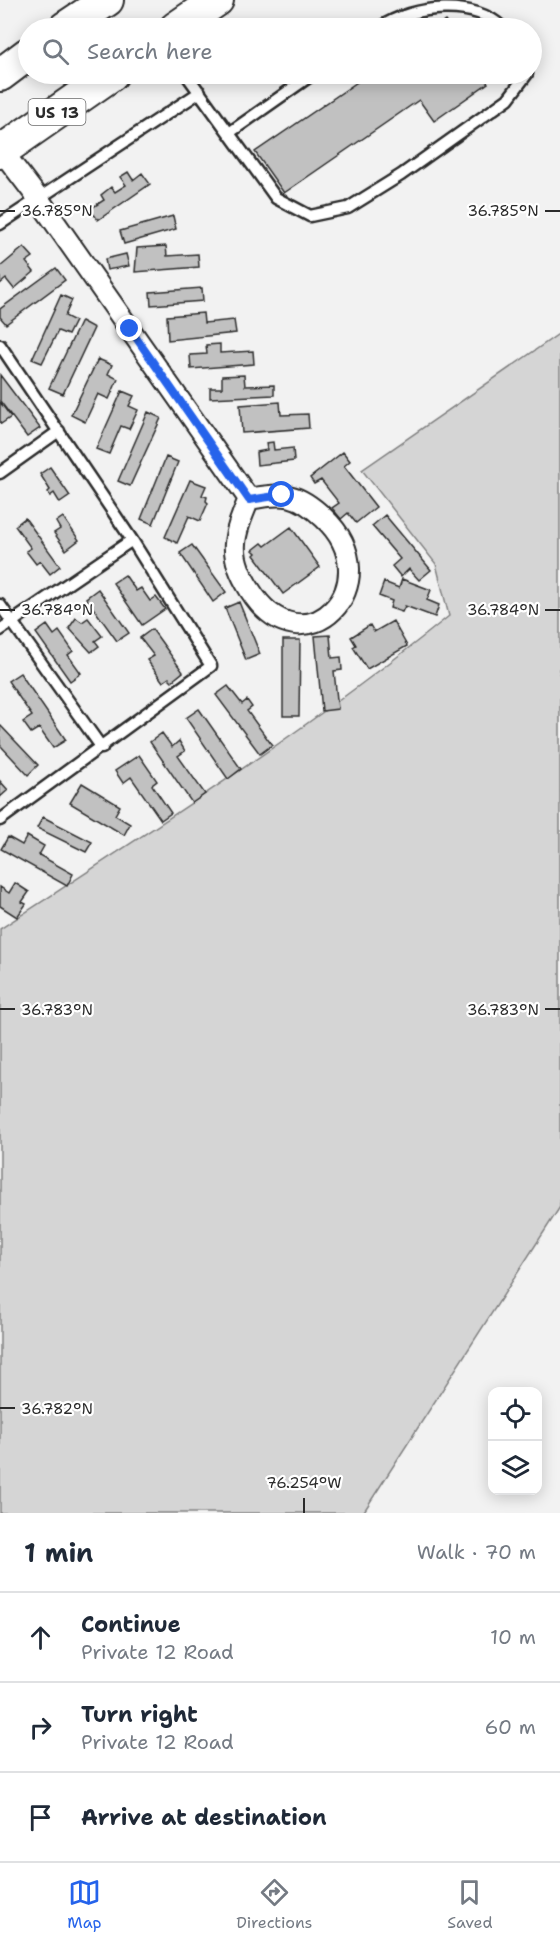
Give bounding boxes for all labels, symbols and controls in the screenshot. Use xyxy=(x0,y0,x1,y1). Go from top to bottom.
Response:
search box xyxy=(18,18,542,84)
icon: search xyxy=(39,35,72,68)
text: Search here xyxy=(87,37,213,66)
road number: US 13 xyxy=(28,99,86,125)
text: 36.785°N xyxy=(21,201,93,221)
text: 36.785°N xyxy=(467,201,539,221)
route end xyxy=(116,315,142,341)
route start xyxy=(268,481,294,507)
text: 36.784°N xyxy=(21,600,93,620)
text: 36.784°N xyxy=(467,600,539,620)
text: 36.783°N xyxy=(21,1000,93,1020)
text: 36.783°N xyxy=(467,1000,539,1020)
map controls xyxy=(488,1387,542,1495)
button: locate xyxy=(488,1387,542,1441)
text: 36.782°N xyxy=(21,1399,93,1419)
button: layers xyxy=(488,1441,542,1495)
text: 76.254°W xyxy=(266,1473,342,1493)
text: 1 min xyxy=(24,1535,93,1570)
text: Walk · 70 m xyxy=(417,1539,536,1565)
text: Continue xyxy=(81,1610,181,1639)
icon: ahead xyxy=(24,1621,57,1654)
text: 10 m xyxy=(490,1624,536,1650)
text: Private 12 Road xyxy=(81,1639,234,1665)
text: Turn right xyxy=(81,1700,198,1729)
icon: right xyxy=(24,1711,57,1744)
text: 60 m xyxy=(484,1714,536,1740)
text: Private 12 Road xyxy=(81,1729,234,1755)
icon: arrive xyxy=(24,1801,57,1834)
text: Arrive at destination xyxy=(81,1803,327,1832)
tab: Map xyxy=(67,1876,102,1933)
tab: Directions xyxy=(236,1876,313,1933)
tab: Saved xyxy=(447,1876,493,1933)

